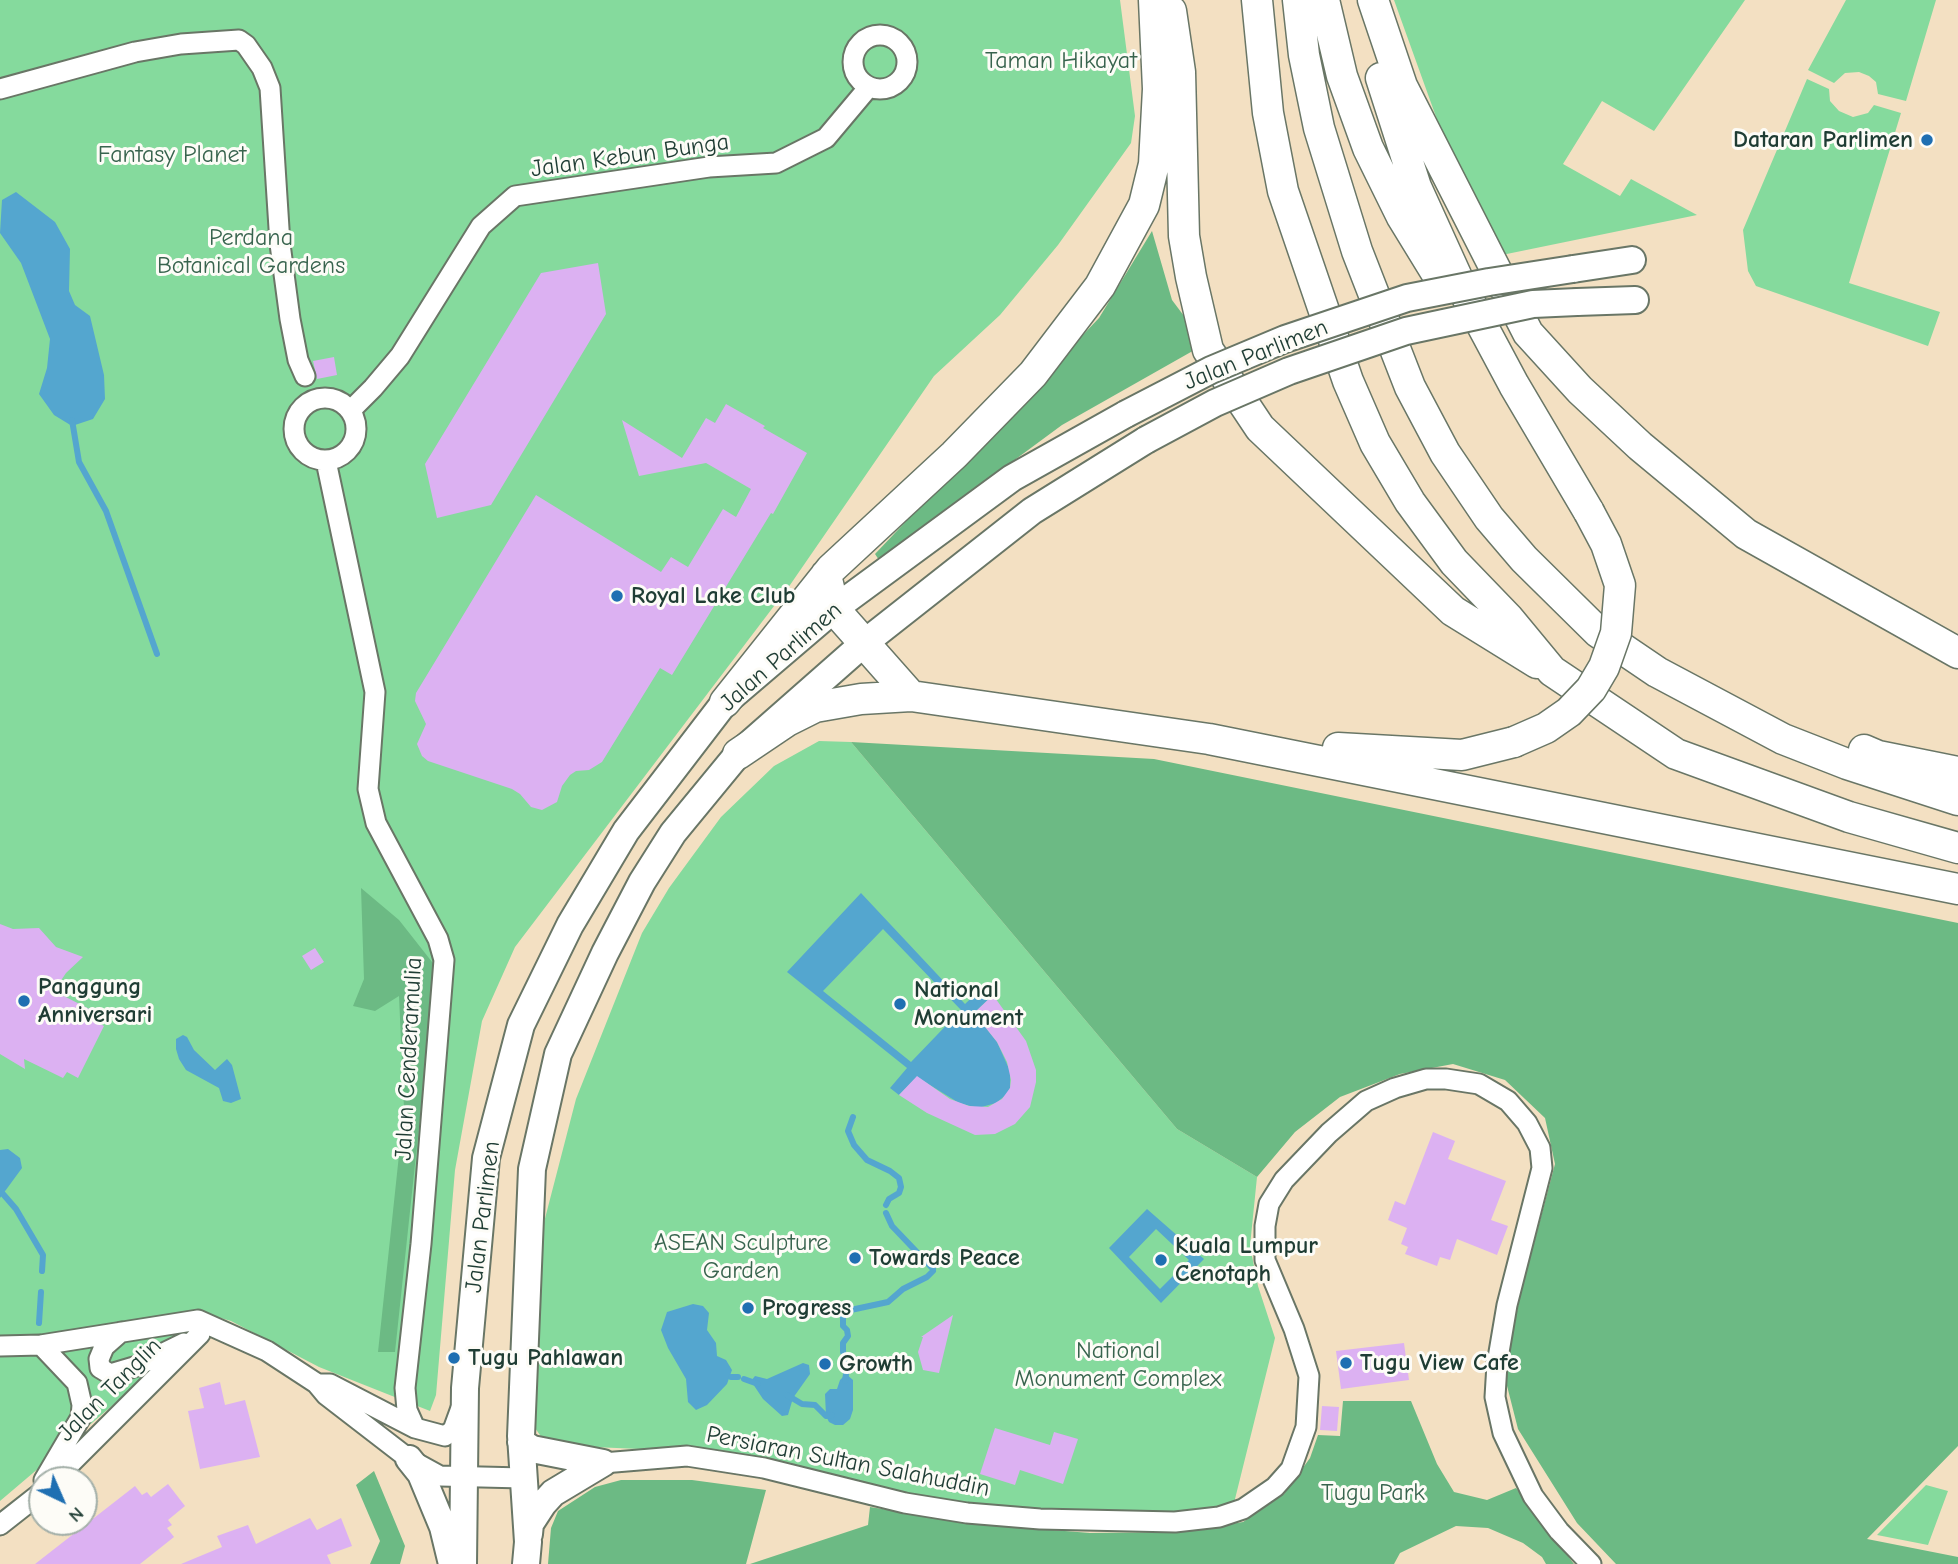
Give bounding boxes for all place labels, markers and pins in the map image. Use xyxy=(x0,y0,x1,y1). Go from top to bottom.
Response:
place label: Dataran Parlimen xyxy=(1733,126,1913,154)
marker: Dataran Parlimen xyxy=(1919,132,1935,148)
place label: Royal Lake Club xyxy=(631,582,795,610)
marker: Royal Lake Club xyxy=(609,588,625,604)
place label: Panggung Anniversari xyxy=(38,973,152,1029)
place label: National Monument xyxy=(914,976,1023,1032)
marker: Panggung Anniversari xyxy=(16,993,32,1009)
marker: National Monument xyxy=(892,996,908,1012)
place label: Kuala Lumpur Cenotaph xyxy=(1175,1232,1318,1288)
place label: Towards Peace xyxy=(869,1244,1020,1272)
marker: Towards Peace xyxy=(847,1250,863,1266)
marker: Kuala Lumpur Cenotaph xyxy=(1153,1252,1169,1268)
place label: Progress xyxy=(762,1294,851,1322)
marker: Progress xyxy=(740,1300,756,1316)
place label: Tugu Pahlawan xyxy=(468,1344,623,1372)
place label: Tugu View Cafe xyxy=(1360,1349,1519,1377)
marker: Tugu Pahlawan xyxy=(446,1350,462,1366)
place label: Growth xyxy=(839,1350,913,1378)
marker: Tugu View Cafe xyxy=(1338,1355,1354,1371)
marker: Growth xyxy=(817,1356,833,1372)

